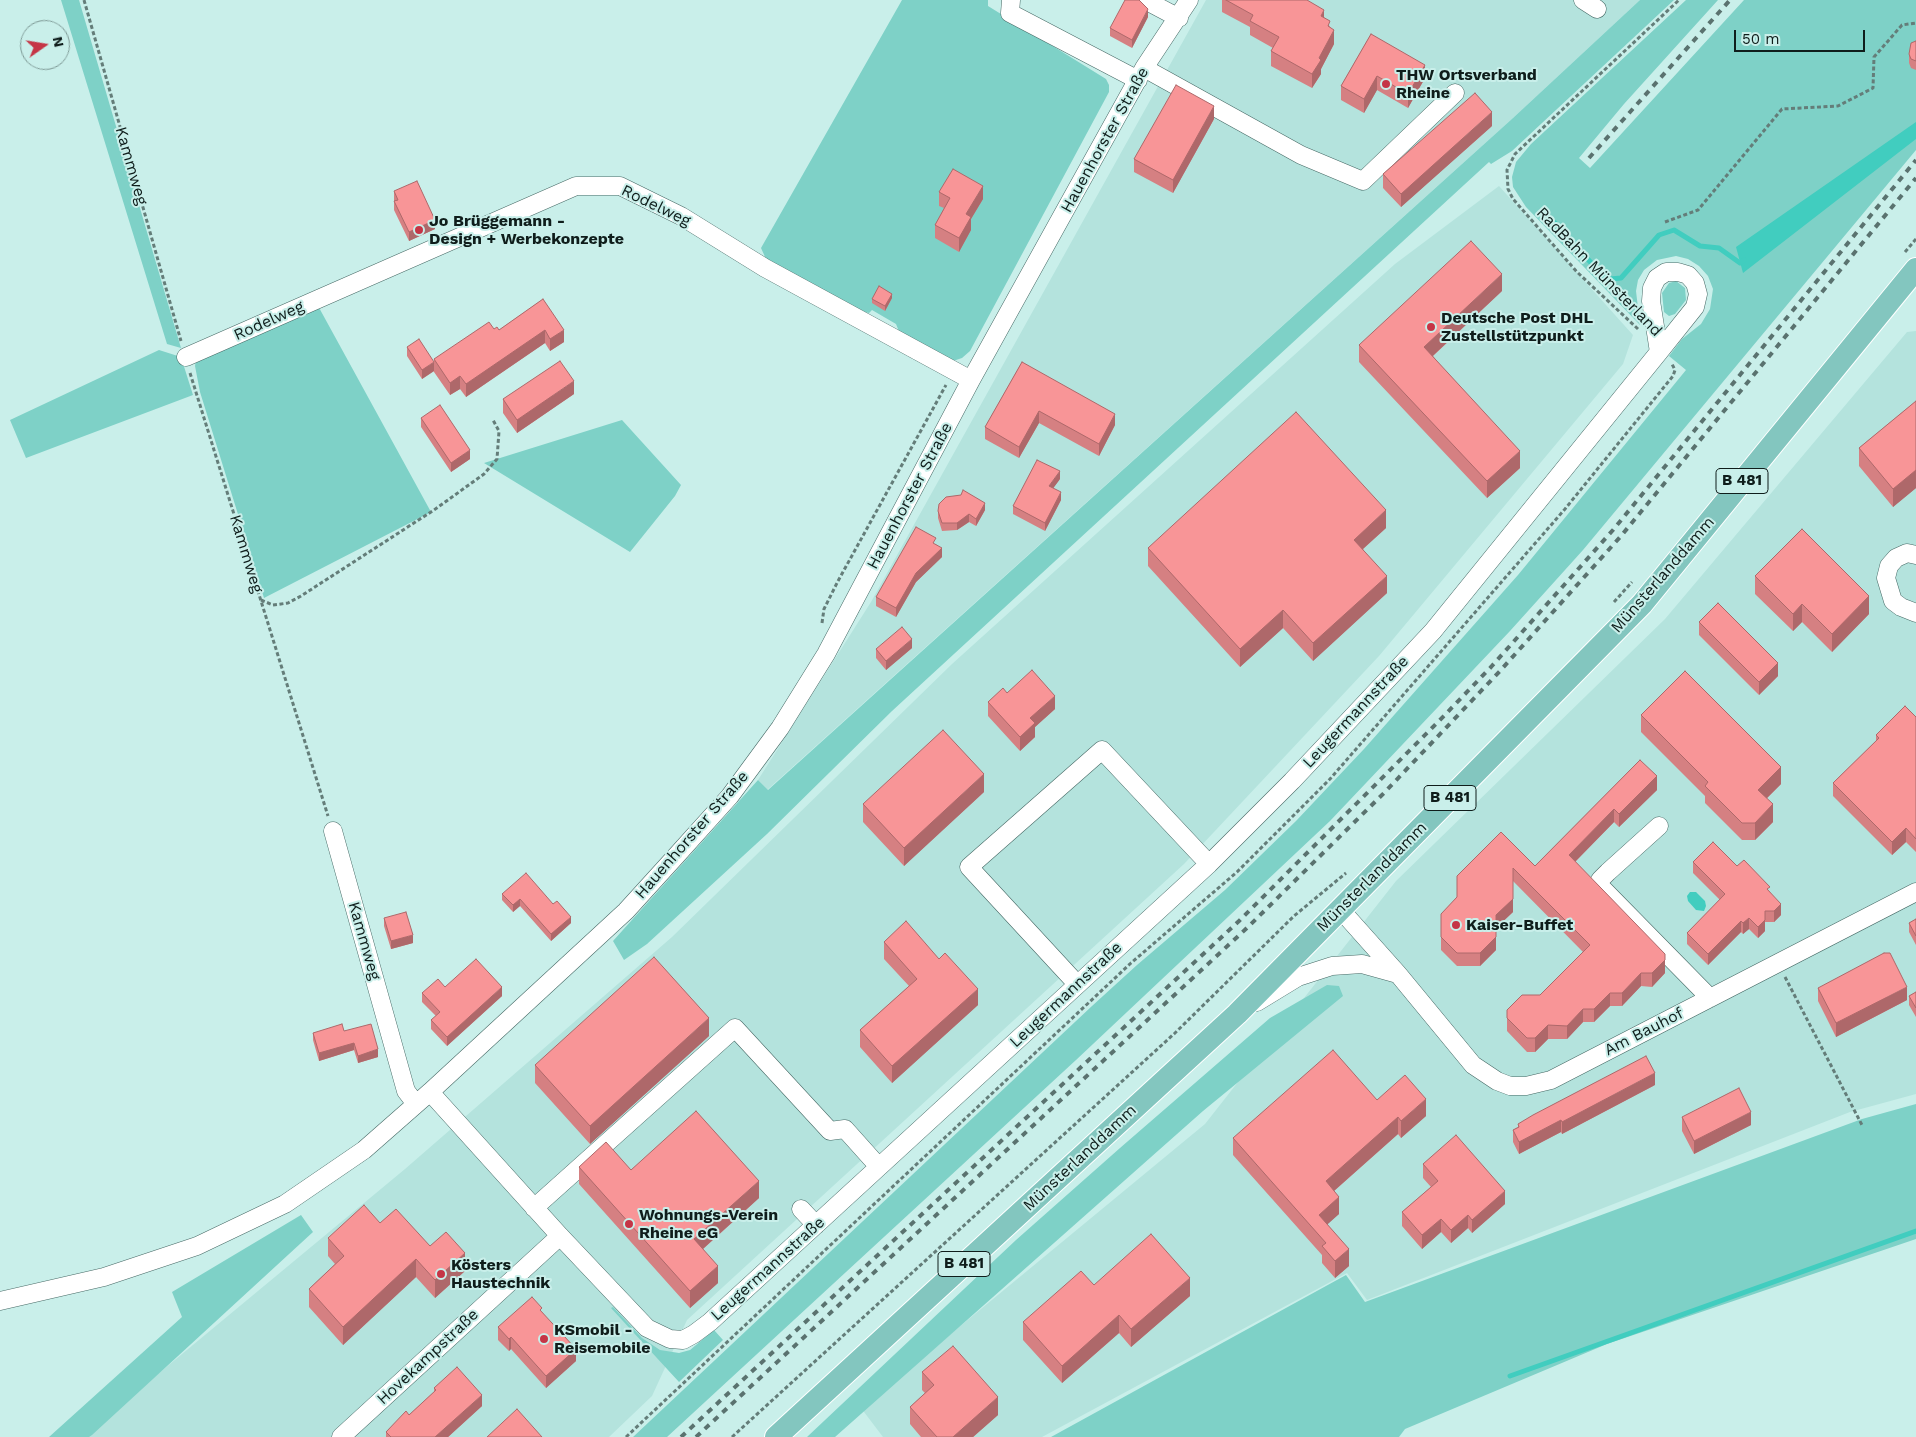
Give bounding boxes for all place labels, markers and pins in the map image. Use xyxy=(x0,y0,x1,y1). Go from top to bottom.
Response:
place label: THW Ortsverband Rheine xyxy=(1396,65,1537,103)
marker: THW Ortsverband Rheine xyxy=(1380,78,1392,90)
place label: Jo Brüggemann - Design + Werbekonzepte xyxy=(429,211,624,249)
marker: Jo Brüggemann - Design + Werbekonzepte xyxy=(413,224,425,236)
place label: Deutsche Post DHL Zustellstützpunkt xyxy=(1441,308,1593,346)
marker: Deutsche Post DHL Zustellstützpunkt xyxy=(1425,321,1437,333)
place label: Kaiser-Buffet xyxy=(1466,915,1573,935)
marker: Kaiser-Buffet xyxy=(1450,919,1462,931)
place label: Wohnungs-Verein Rheine eG xyxy=(639,1205,778,1243)
marker: Wohnungs-Verein Rheine eG xyxy=(623,1218,635,1230)
place label: Kösters Haustechnik xyxy=(451,1255,550,1293)
marker: Kösters Haustechnik xyxy=(435,1268,447,1280)
place label: KSmobil - Reisemobile xyxy=(554,1320,650,1358)
marker: KSmobil - Reisemobile xyxy=(538,1333,550,1345)

